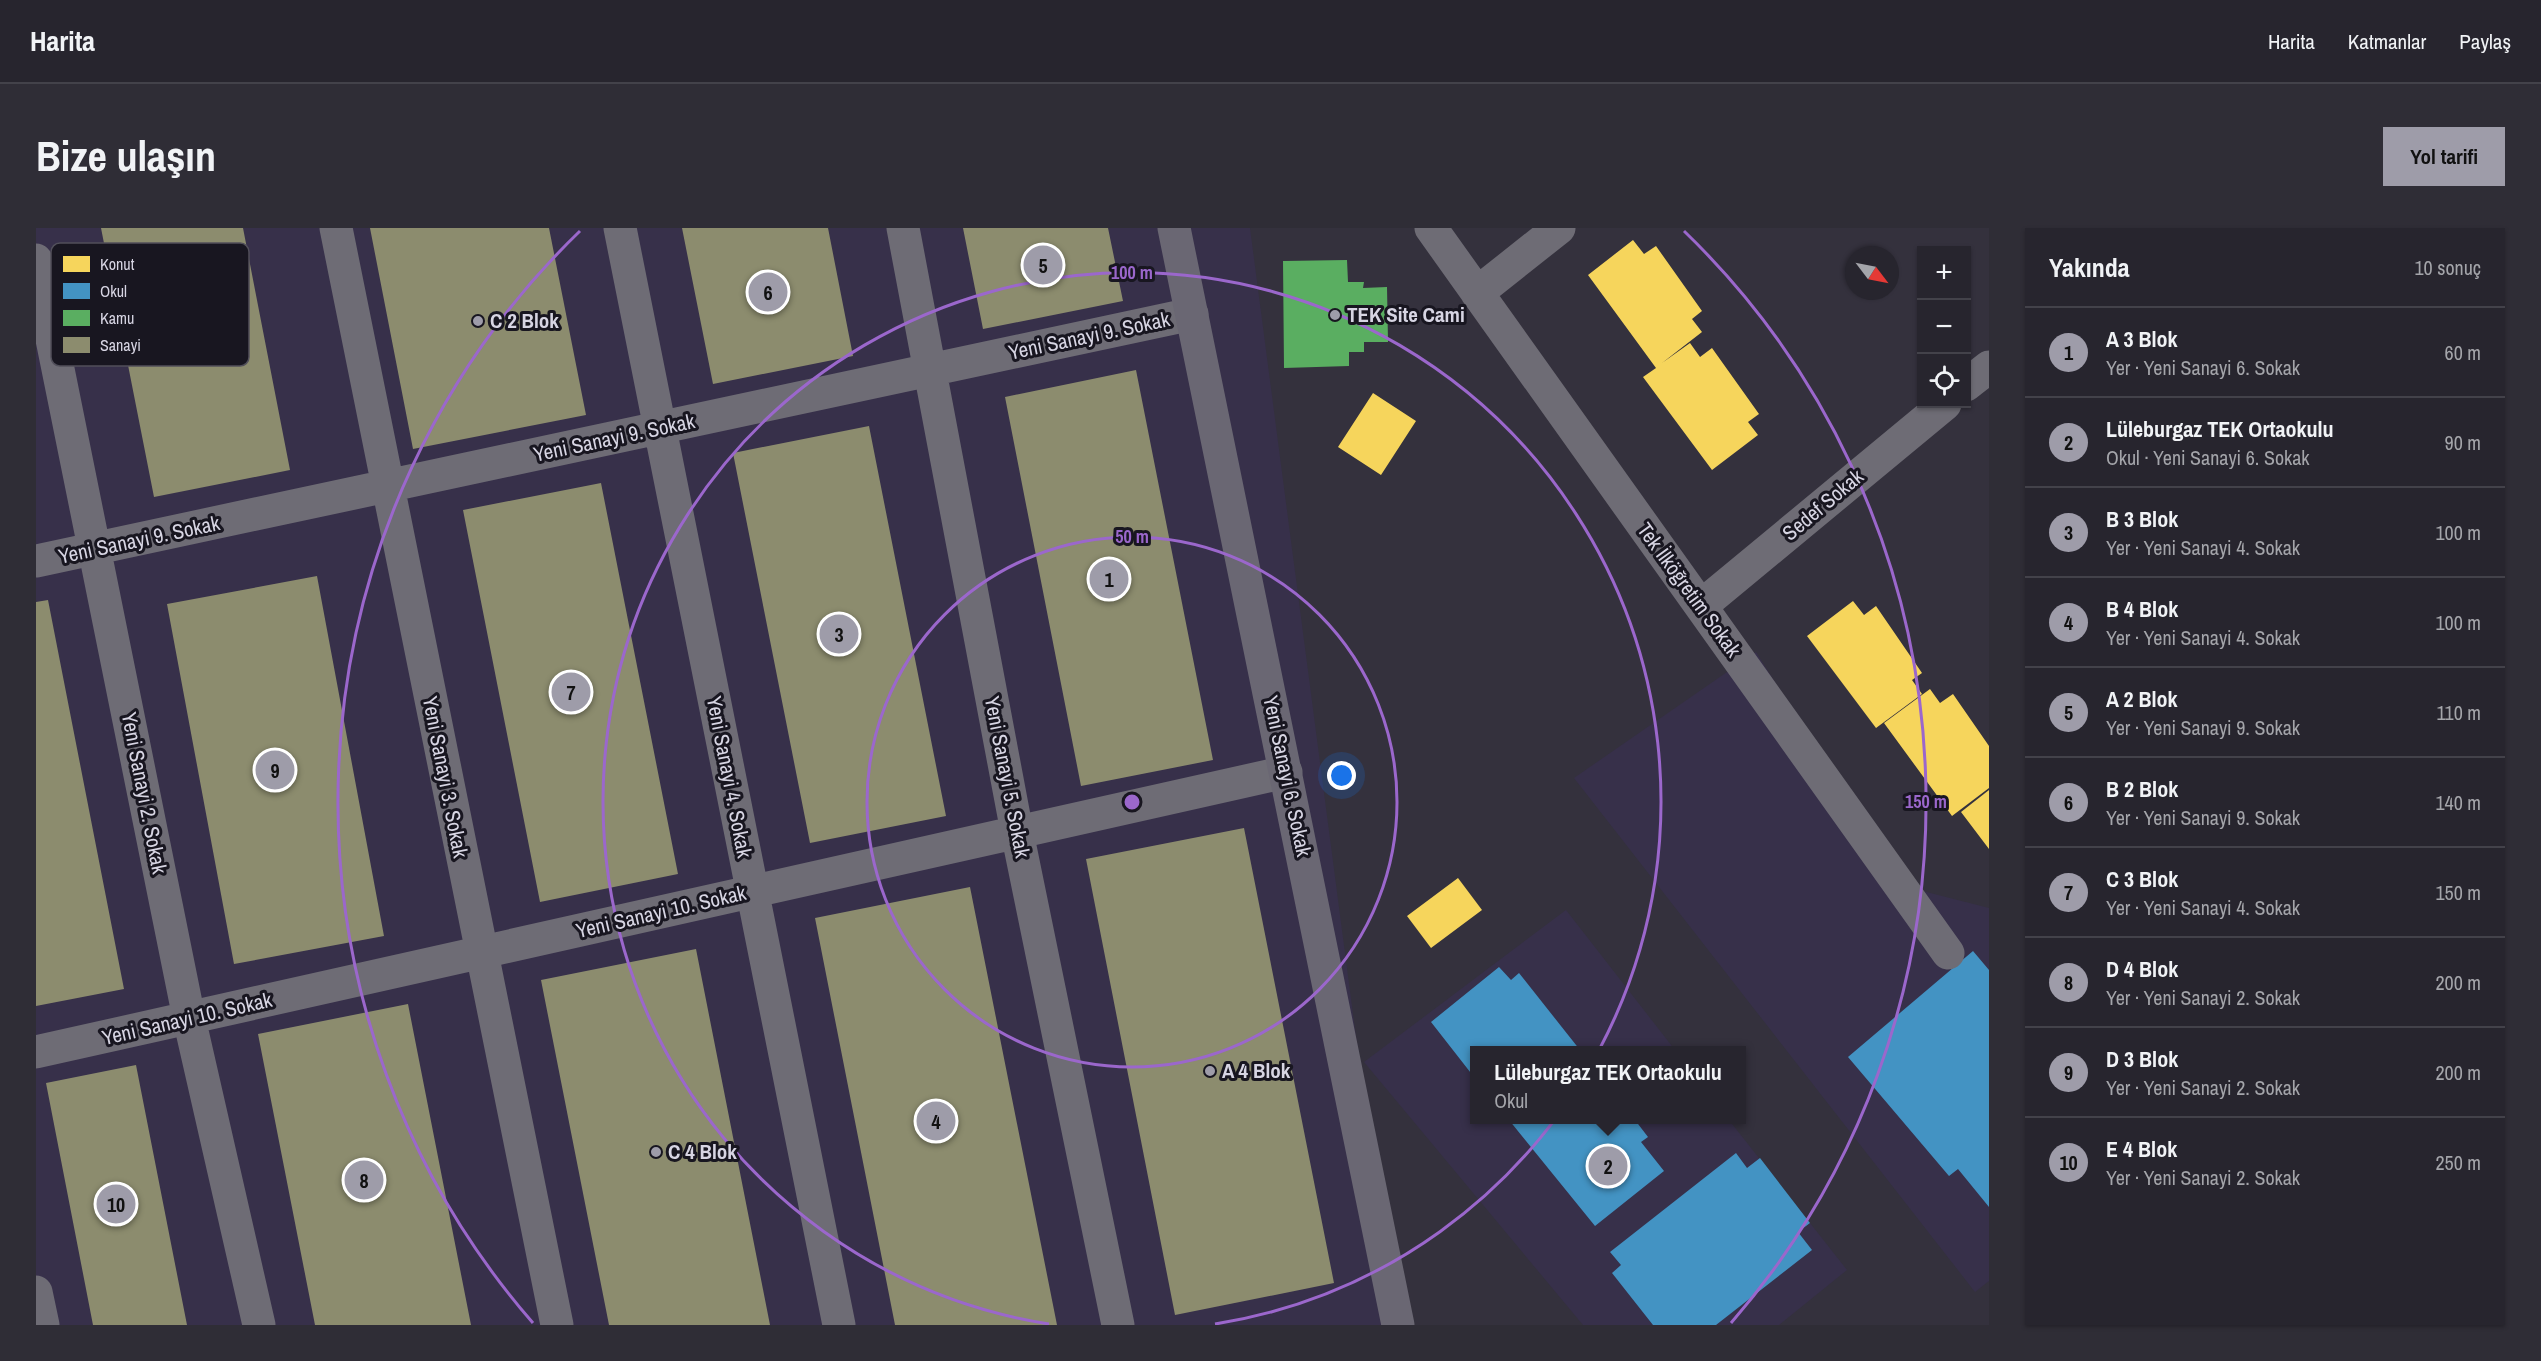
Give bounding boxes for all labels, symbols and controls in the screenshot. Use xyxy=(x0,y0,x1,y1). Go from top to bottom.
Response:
text: Harita xyxy=(30,22,95,60)
text: Harita xyxy=(2268,27,2315,56)
text: Katmanlar xyxy=(2348,27,2426,56)
text: Paylaş xyxy=(2459,27,2511,56)
button: Yol tarifi xyxy=(2383,127,2505,186)
text: Bize ulaşın xyxy=(36,128,216,184)
legend xyxy=(51,243,249,366)
pin: 5 xyxy=(1024,243,1062,288)
north arrow xyxy=(1845,246,1899,300)
map controls xyxy=(1917,246,1971,408)
button: + xyxy=(1917,246,1971,300)
text: Yakında xyxy=(2049,250,2130,285)
text: Konut xyxy=(100,253,135,275)
text: 10 sonuç xyxy=(2414,254,2481,281)
text: 100 m xyxy=(1111,260,1153,285)
pin: 6 xyxy=(748,270,788,314)
text: Okul xyxy=(100,280,127,302)
place label: TEK Site Cami xyxy=(1347,300,1465,329)
button: − xyxy=(1917,300,1971,354)
street label: Yeni Sanayi 9. Sokak xyxy=(1006,304,1173,367)
place label: C 2 Blok xyxy=(490,306,559,335)
text: Kamu xyxy=(100,307,134,329)
marker: TEK Site Cami xyxy=(1328,308,1342,322)
marker: C 2 Blok xyxy=(471,314,485,328)
text: A 3 Blok xyxy=(2106,324,2178,354)
text: Sanayi xyxy=(100,334,141,356)
text: 1 xyxy=(2064,339,2073,366)
text: 60 m xyxy=(2445,339,2481,366)
button: locate xyxy=(1917,354,1971,408)
text: Yer · Yeni Sanayi 6. Sokak xyxy=(2106,354,2300,381)
street label: Yeni Sanayi 9. Sokak xyxy=(531,406,698,469)
text: Lüleburgaz TEK Ortaokulu xyxy=(2106,414,2334,444)
text: 2 xyxy=(2064,429,2073,456)
text: 90 m xyxy=(2445,429,2481,456)
text: Okul · Yeni Sanayi 6. Sokak xyxy=(2106,444,2310,471)
street label: Sedef Sokak xyxy=(1776,462,1870,547)
text: B 3 Blok xyxy=(2106,504,2178,534)
street label: Yeni Sanayi 9. Sokak xyxy=(56,508,223,571)
street label: Tek İlköğretim Sokak xyxy=(1631,517,1748,663)
text: 3 xyxy=(2064,519,2073,546)
text: 100 m xyxy=(2435,519,2481,546)
text: 50 m xyxy=(1115,524,1149,549)
text: Yer · Yeni Sanayi 4. Sokak xyxy=(2106,534,2300,561)
pin: 1 xyxy=(1090,556,1128,602)
text: B 4 Blok xyxy=(2106,594,2178,624)
text: 4 xyxy=(2064,609,2073,636)
text: 100 m xyxy=(2435,609,2481,636)
pin: 3 xyxy=(820,612,858,656)
text: Yer · Yeni Sanayi 4. Sokak xyxy=(2106,624,2300,651)
pin: 7 xyxy=(552,670,590,714)
text: A 2 Blok xyxy=(2106,684,2178,714)
street label: Yeni Sanayi 6. Sokak xyxy=(1256,693,1319,860)
street label: Yeni Sanayi 3. Sokak xyxy=(416,694,475,861)
street label: Yeni Sanayi 4. Sokak xyxy=(700,694,759,861)
street label: Yeni Sanayi 5. Sokak xyxy=(978,694,1037,861)
text: 5 xyxy=(2064,699,2073,726)
text: 110 m xyxy=(2437,699,2481,726)
street label: Yeni Sanayi 2. Sokak xyxy=(115,710,174,877)
text: Yer · Yeni Sanayi 9. Sokak xyxy=(2106,714,2300,741)
pin: 9 xyxy=(256,748,294,792)
your location xyxy=(1327,761,1356,790)
text: B 2 Blok xyxy=(2106,774,2178,804)
text: 150 m xyxy=(1905,789,1947,814)
text: 6 xyxy=(2064,789,2073,816)
text: 140 m xyxy=(2435,789,2481,816)
centre of rings xyxy=(1122,792,1142,812)
text: Yer · Yeni Sanayi 9. Sokak xyxy=(2106,804,2300,831)
text: C 3 Blok xyxy=(2106,864,2178,894)
street label: Yeni Sanayi 10. Sokak xyxy=(573,878,749,945)
text: 7 xyxy=(2064,879,2073,906)
text: 150 m xyxy=(2435,879,2481,906)
text: Yer · Yeni Sanayi 4. Sokak xyxy=(2106,894,2300,921)
text: D 4 Blok xyxy=(2106,954,2178,984)
text: 8 xyxy=(2064,969,2073,996)
text: 200 m xyxy=(2435,969,2481,996)
text: Yer · Yeni Sanayi 2. Sokak xyxy=(2106,984,2300,1011)
street label: Yeni Sanayi 10. Sokak xyxy=(99,985,275,1052)
text: D 3 Blok xyxy=(2106,1044,2178,1074)
popup xyxy=(1470,1046,1746,1124)
place label: A 4 Blok xyxy=(1222,1056,1291,1085)
text: Lüleburgaz TEK Ortaokulu xyxy=(1494,1057,1722,1087)
text: 9 xyxy=(2064,1059,2073,1086)
text: 200 m xyxy=(2435,1059,2481,1086)
marker: A 4 Blok xyxy=(1203,1064,1217,1078)
text: Yer · Yeni Sanayi 2. Sokak xyxy=(2106,1074,2300,1101)
text: Okul xyxy=(1494,1087,1528,1114)
pin: 4 xyxy=(916,1098,956,1144)
text: E 4 Blok xyxy=(2106,1134,2177,1164)
place label: C 4 Blok xyxy=(668,1137,737,1166)
pin: 2 xyxy=(1588,1144,1628,1188)
marker: C 4 Blok xyxy=(649,1145,663,1159)
text: 10 xyxy=(2059,1149,2078,1176)
text: 250 m xyxy=(2435,1149,2481,1176)
pin: 8 xyxy=(344,1158,384,1202)
text: Yer · Yeni Sanayi 2. Sokak xyxy=(2106,1164,2300,1191)
pin: 10 xyxy=(96,1182,136,1226)

